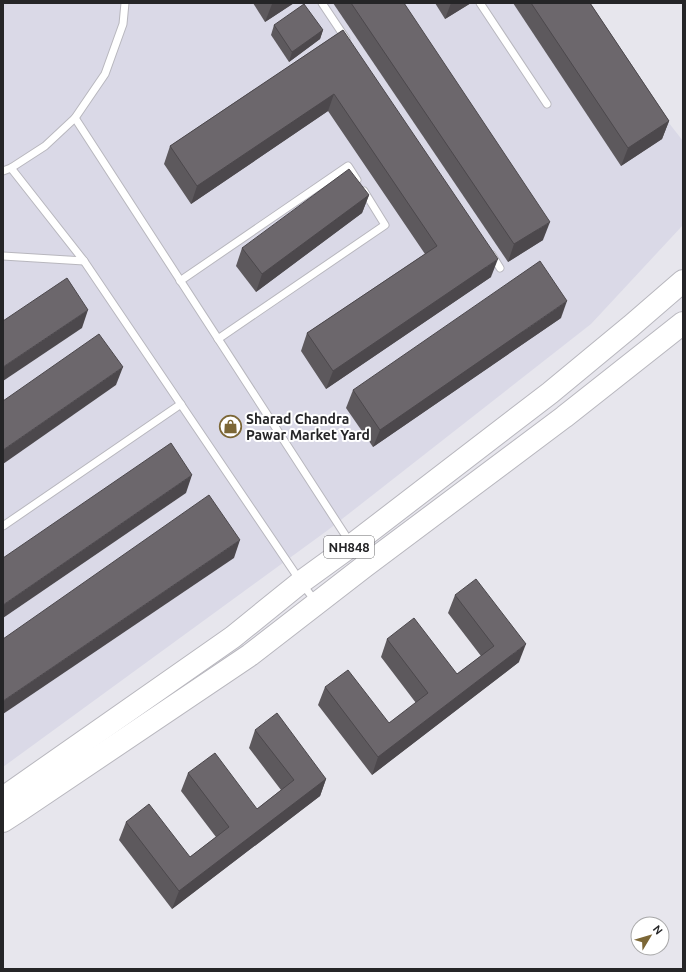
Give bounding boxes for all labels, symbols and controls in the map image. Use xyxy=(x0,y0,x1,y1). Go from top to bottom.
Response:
place label: Sharad Chandra Pawar Market Yard xyxy=(246,411,370,443)
shop icon: Sharad Chandra Pawar Market Yard xyxy=(218,414,244,440)
road number: NH848 xyxy=(324,536,374,558)
north arrow xyxy=(630,916,670,956)
text: N xyxy=(651,923,665,937)

